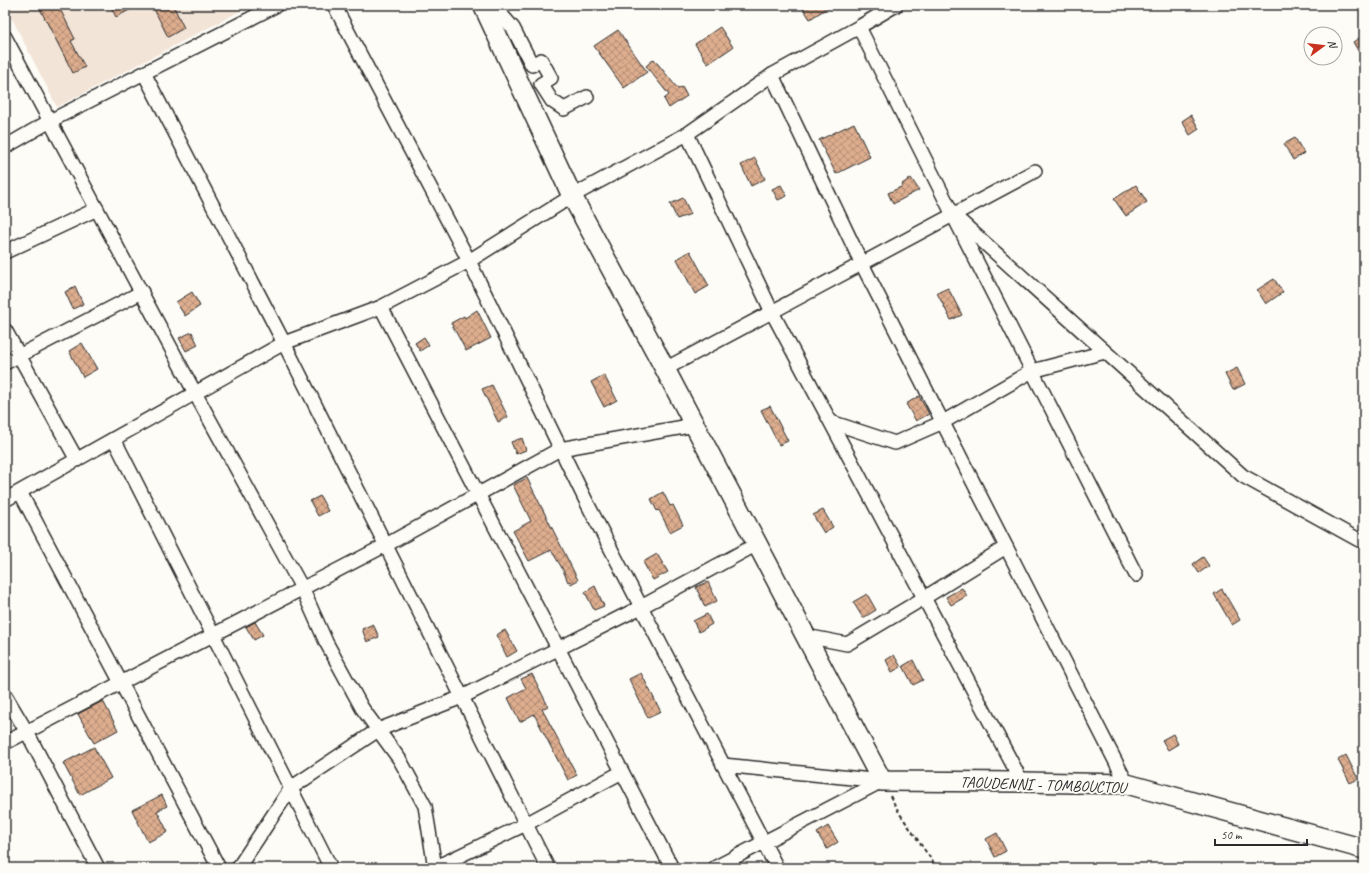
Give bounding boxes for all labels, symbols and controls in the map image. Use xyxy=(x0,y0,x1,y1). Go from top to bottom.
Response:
north arrow xyxy=(1303,26,1343,66)
text: N xyxy=(1325,38,1341,51)
street label: TAOUDENNI - TOMBOUCTOU xyxy=(960,772,1130,798)
scale bar xyxy=(1215,821,1307,847)
text: 50 m xyxy=(1221,827,1243,843)

